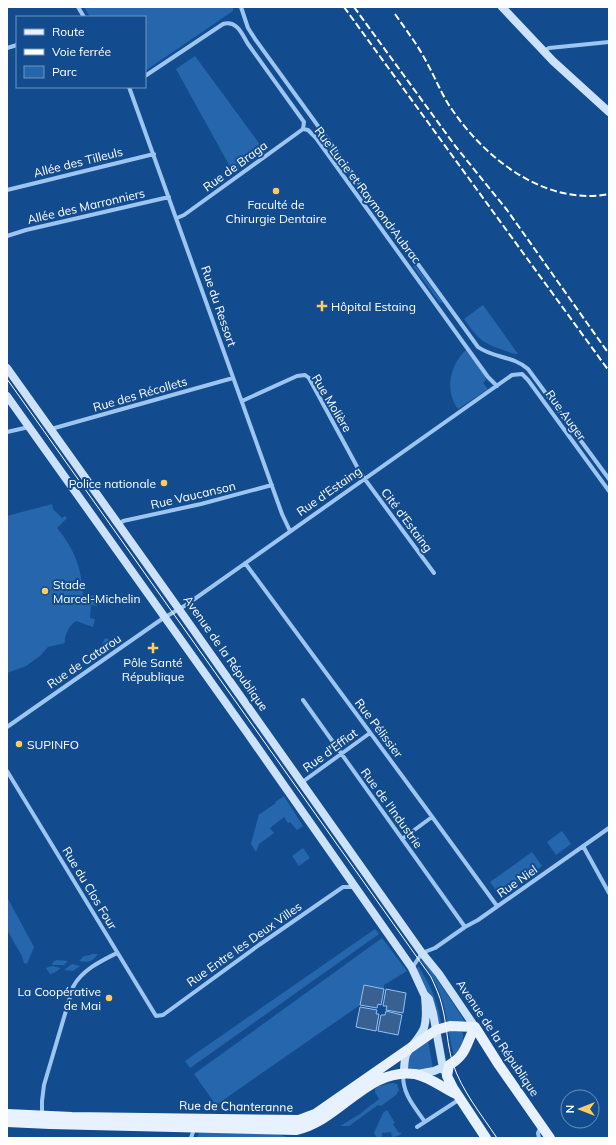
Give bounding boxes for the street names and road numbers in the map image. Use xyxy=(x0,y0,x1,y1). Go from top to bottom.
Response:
street label: Rue Lucie et Raymond Aubrac xyxy=(312,124,424,266)
street label: Rue de Braga xyxy=(200,138,270,194)
street label: Allée des Tilleuls xyxy=(32,144,124,180)
street label: Allée des Marronniers xyxy=(26,185,146,227)
street label: Rue du Ressort xyxy=(198,264,240,348)
street label: Rue Molière xyxy=(309,371,355,435)
street label: Rue des Récollets xyxy=(91,373,189,415)
street label: Rue Auger xyxy=(543,387,590,444)
street label: Rue d'Estaing xyxy=(294,463,364,519)
street label: Rue Vaucanson xyxy=(149,478,237,512)
street label: Cité d'Estaing xyxy=(378,485,436,555)
street label: Avenue de la République xyxy=(180,592,272,714)
street label: Rue de Catarou xyxy=(44,631,124,691)
street label: Rue Pélissier xyxy=(352,695,407,761)
street label: Rue d'Effiat xyxy=(300,725,360,775)
street label: Rue de l'Industrie xyxy=(358,765,426,851)
street label: Rue du Clos Four xyxy=(59,844,121,933)
street label: Rue Niel xyxy=(494,862,540,900)
street label: Rue Entre les Deux Villes xyxy=(184,899,304,989)
street label: Avenue de la République xyxy=(453,977,543,1099)
street label: Rue de Chanteranne xyxy=(179,1098,293,1114)

